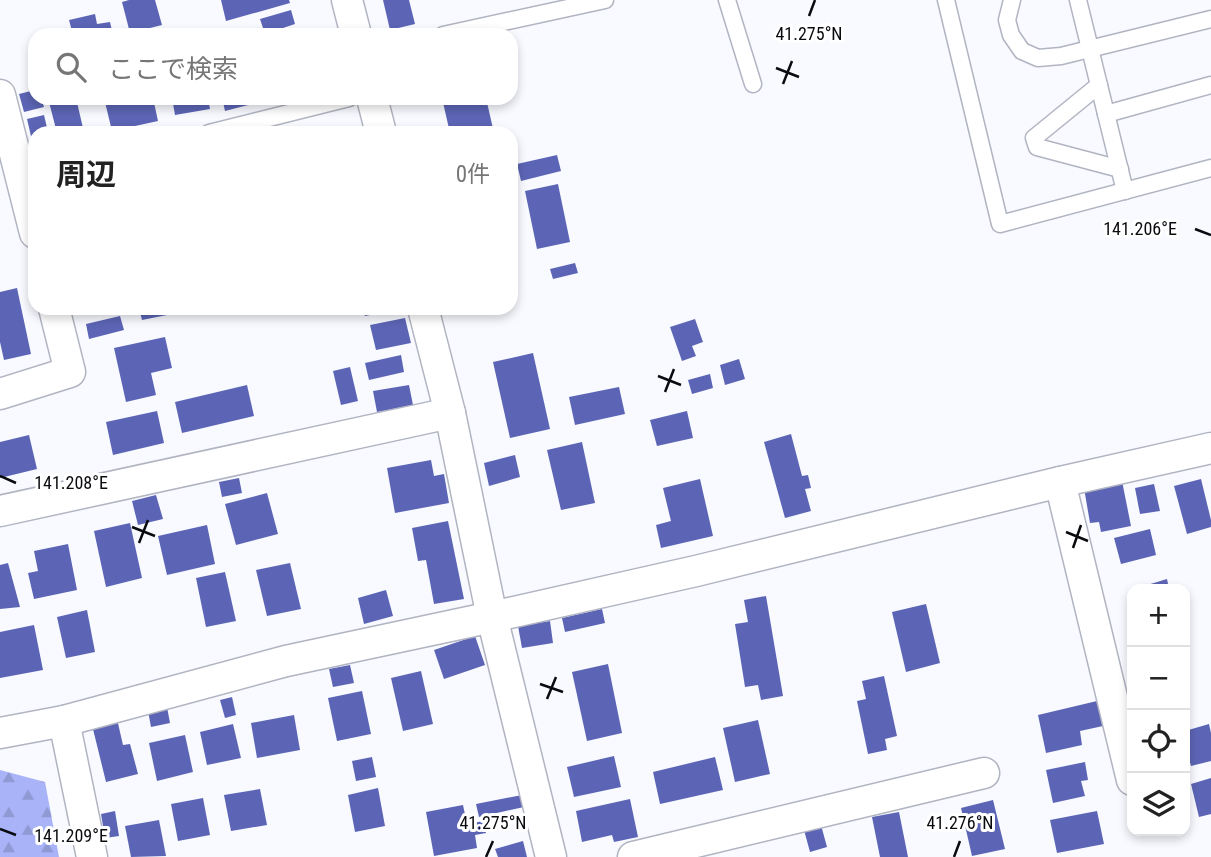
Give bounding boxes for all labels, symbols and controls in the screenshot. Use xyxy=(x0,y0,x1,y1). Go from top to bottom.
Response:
text: 41.275°N xyxy=(775,23,843,44)
search box xyxy=(28,28,518,105)
icon: search xyxy=(52,48,90,86)
text: ここで検索 xyxy=(108,54,238,84)
text: 周辺 xyxy=(56,157,116,192)
text: 0件 xyxy=(456,161,490,188)
text: 141.206°E xyxy=(1103,218,1177,239)
text: 141.208°E xyxy=(34,472,108,493)
map controls xyxy=(1127,584,1190,836)
button: + xyxy=(1127,584,1190,647)
button: − xyxy=(1127,647,1190,710)
button: locate xyxy=(1127,710,1190,773)
button: layers xyxy=(1127,773,1190,836)
text: 41.275°N xyxy=(459,812,527,833)
text: 41.276°N xyxy=(926,812,994,833)
text: 141.209°E xyxy=(34,825,108,846)

